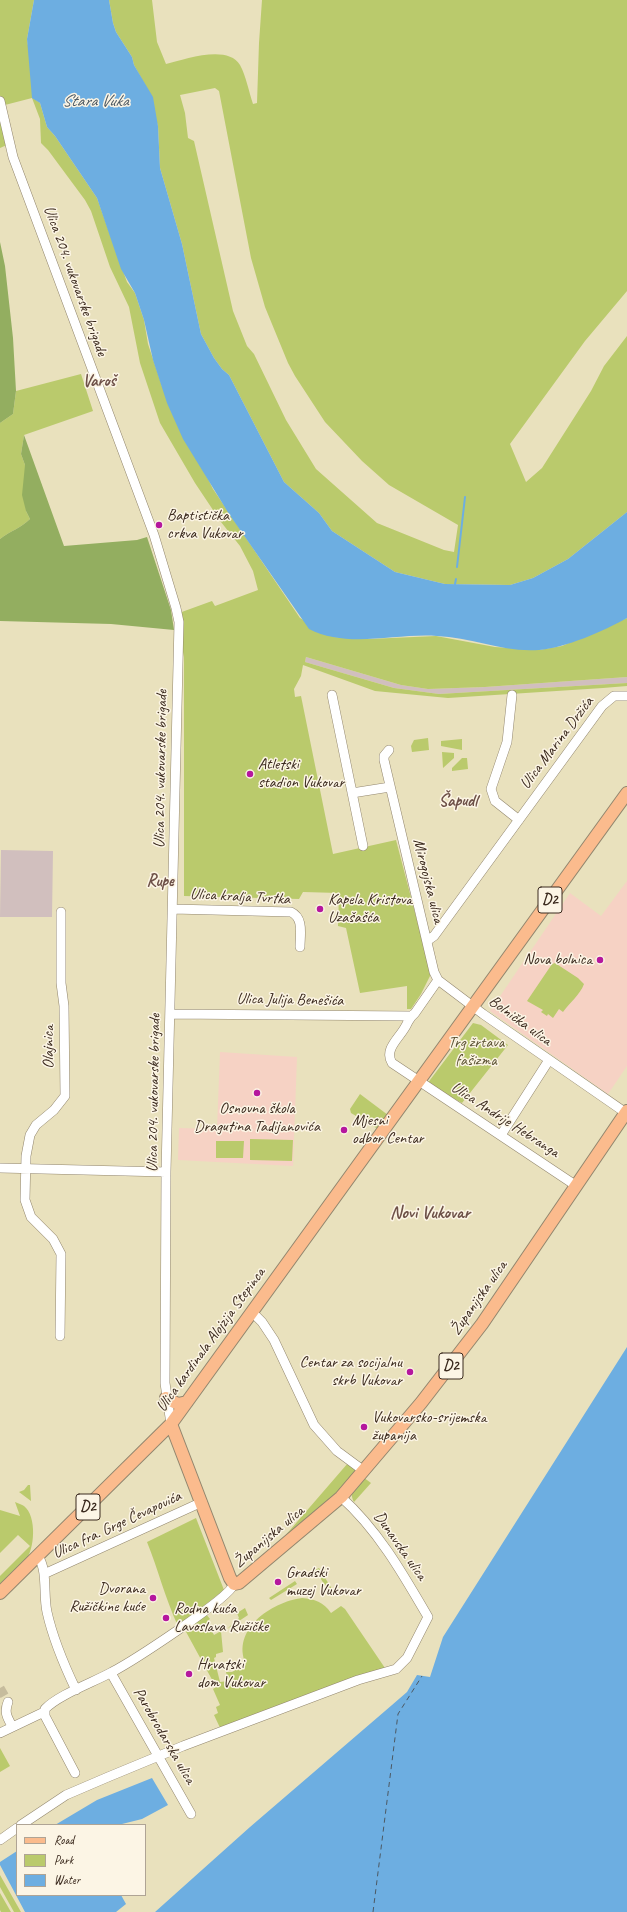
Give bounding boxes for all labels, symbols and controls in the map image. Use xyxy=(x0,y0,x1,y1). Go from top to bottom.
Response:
water label: Stara Vuka xyxy=(62,92,128,112)
street label: Ulica 204. vukovarske brigade xyxy=(39,203,111,359)
district label: Varoš xyxy=(82,372,116,392)
place label: Baptistička crkva Vukovar xyxy=(167,506,243,544)
marker: Baptistička crkva Vukovar xyxy=(154,520,164,530)
street label: Ulica 204. vukovarske brigade xyxy=(150,690,172,848)
street label: Ulica Marina Držića xyxy=(516,693,598,793)
place label: Atletski stadion Vukovar xyxy=(258,755,344,793)
marker: Atletski stadion Vukovar xyxy=(245,769,255,779)
district label: Šapudl xyxy=(439,792,477,812)
street label: Mirogojska ulica xyxy=(408,837,448,925)
district label: Rupe xyxy=(146,872,174,892)
street label: Ulica kralja Tvrtka xyxy=(190,885,290,909)
road number: D2 xyxy=(538,887,562,913)
place label: Kapela Kristova Uzašašća xyxy=(328,890,412,928)
marker: Kapela Kristova Uzašašća xyxy=(315,904,325,914)
place label: Nova bolnica xyxy=(523,950,592,970)
marker: Nova bolnica xyxy=(595,955,605,965)
street label: Ulica Julija Benešića xyxy=(236,989,344,1011)
street label: Bolnička ulica xyxy=(485,992,555,1050)
street label: Ulica 204. vukovarske brigade xyxy=(143,1014,165,1172)
street label: Olajnica xyxy=(39,1025,59,1069)
park label: Trg žrtava fašizma xyxy=(448,1033,504,1071)
street label: Ulica Andrije Hebranga xyxy=(447,1078,563,1162)
marker: Osnovna škola Dragutina Tadijanovića xyxy=(252,1088,262,1098)
place label: Osnovna škola Dragutina Tadijanovića xyxy=(194,1099,320,1137)
place label: Mjesni odbor Centar xyxy=(352,1111,424,1149)
marker: Mjesni odbor Centar xyxy=(339,1125,349,1135)
district label: Novi Vukovar xyxy=(390,1202,470,1224)
street label: Županijska ulica xyxy=(446,1257,512,1339)
street label: Ulica kardinala Alojzija Stepinca xyxy=(152,1264,270,1416)
place label: Centar za socijalnu skrb Vukovar xyxy=(299,1353,402,1391)
road number: D2 xyxy=(439,1353,463,1379)
marker: Centar za socijalnu skrb Vukovar xyxy=(405,1367,415,1377)
place label: Vukovarsko-srijemska županija xyxy=(372,1408,486,1446)
marker: Vukovarsko-srijemska županija xyxy=(359,1422,369,1432)
street label: Ulica fra. Grge Čevapovića xyxy=(50,1487,184,1563)
road number: D2 xyxy=(76,1494,100,1520)
street label: Županijska ulica xyxy=(230,1502,308,1572)
street label: Dunavska ulica xyxy=(369,1508,431,1584)
place label: Gradski muzej Vukovar xyxy=(286,1563,361,1601)
marker: Gradski muzej Vukovar xyxy=(273,1577,283,1587)
place label: Dvorana Ružičkine kuće xyxy=(69,1579,145,1617)
marker: Dvorana Ružičkine kuće xyxy=(148,1593,158,1603)
place label: Rodna kuća Lavoslava Ružičke xyxy=(174,1599,268,1637)
marker: Rodna kuća Lavoslava Ružičke xyxy=(161,1613,171,1623)
place label: Hrvatski dom Vukovar xyxy=(197,1655,265,1693)
marker: Hrvatski dom Vukovar xyxy=(184,1669,194,1679)
street label: Parobrodarska ulica xyxy=(129,1684,199,1788)
legend xyxy=(16,1824,146,1896)
text: Road xyxy=(54,1832,74,1848)
text: Park xyxy=(54,1852,73,1868)
text: Water xyxy=(54,1872,80,1888)

